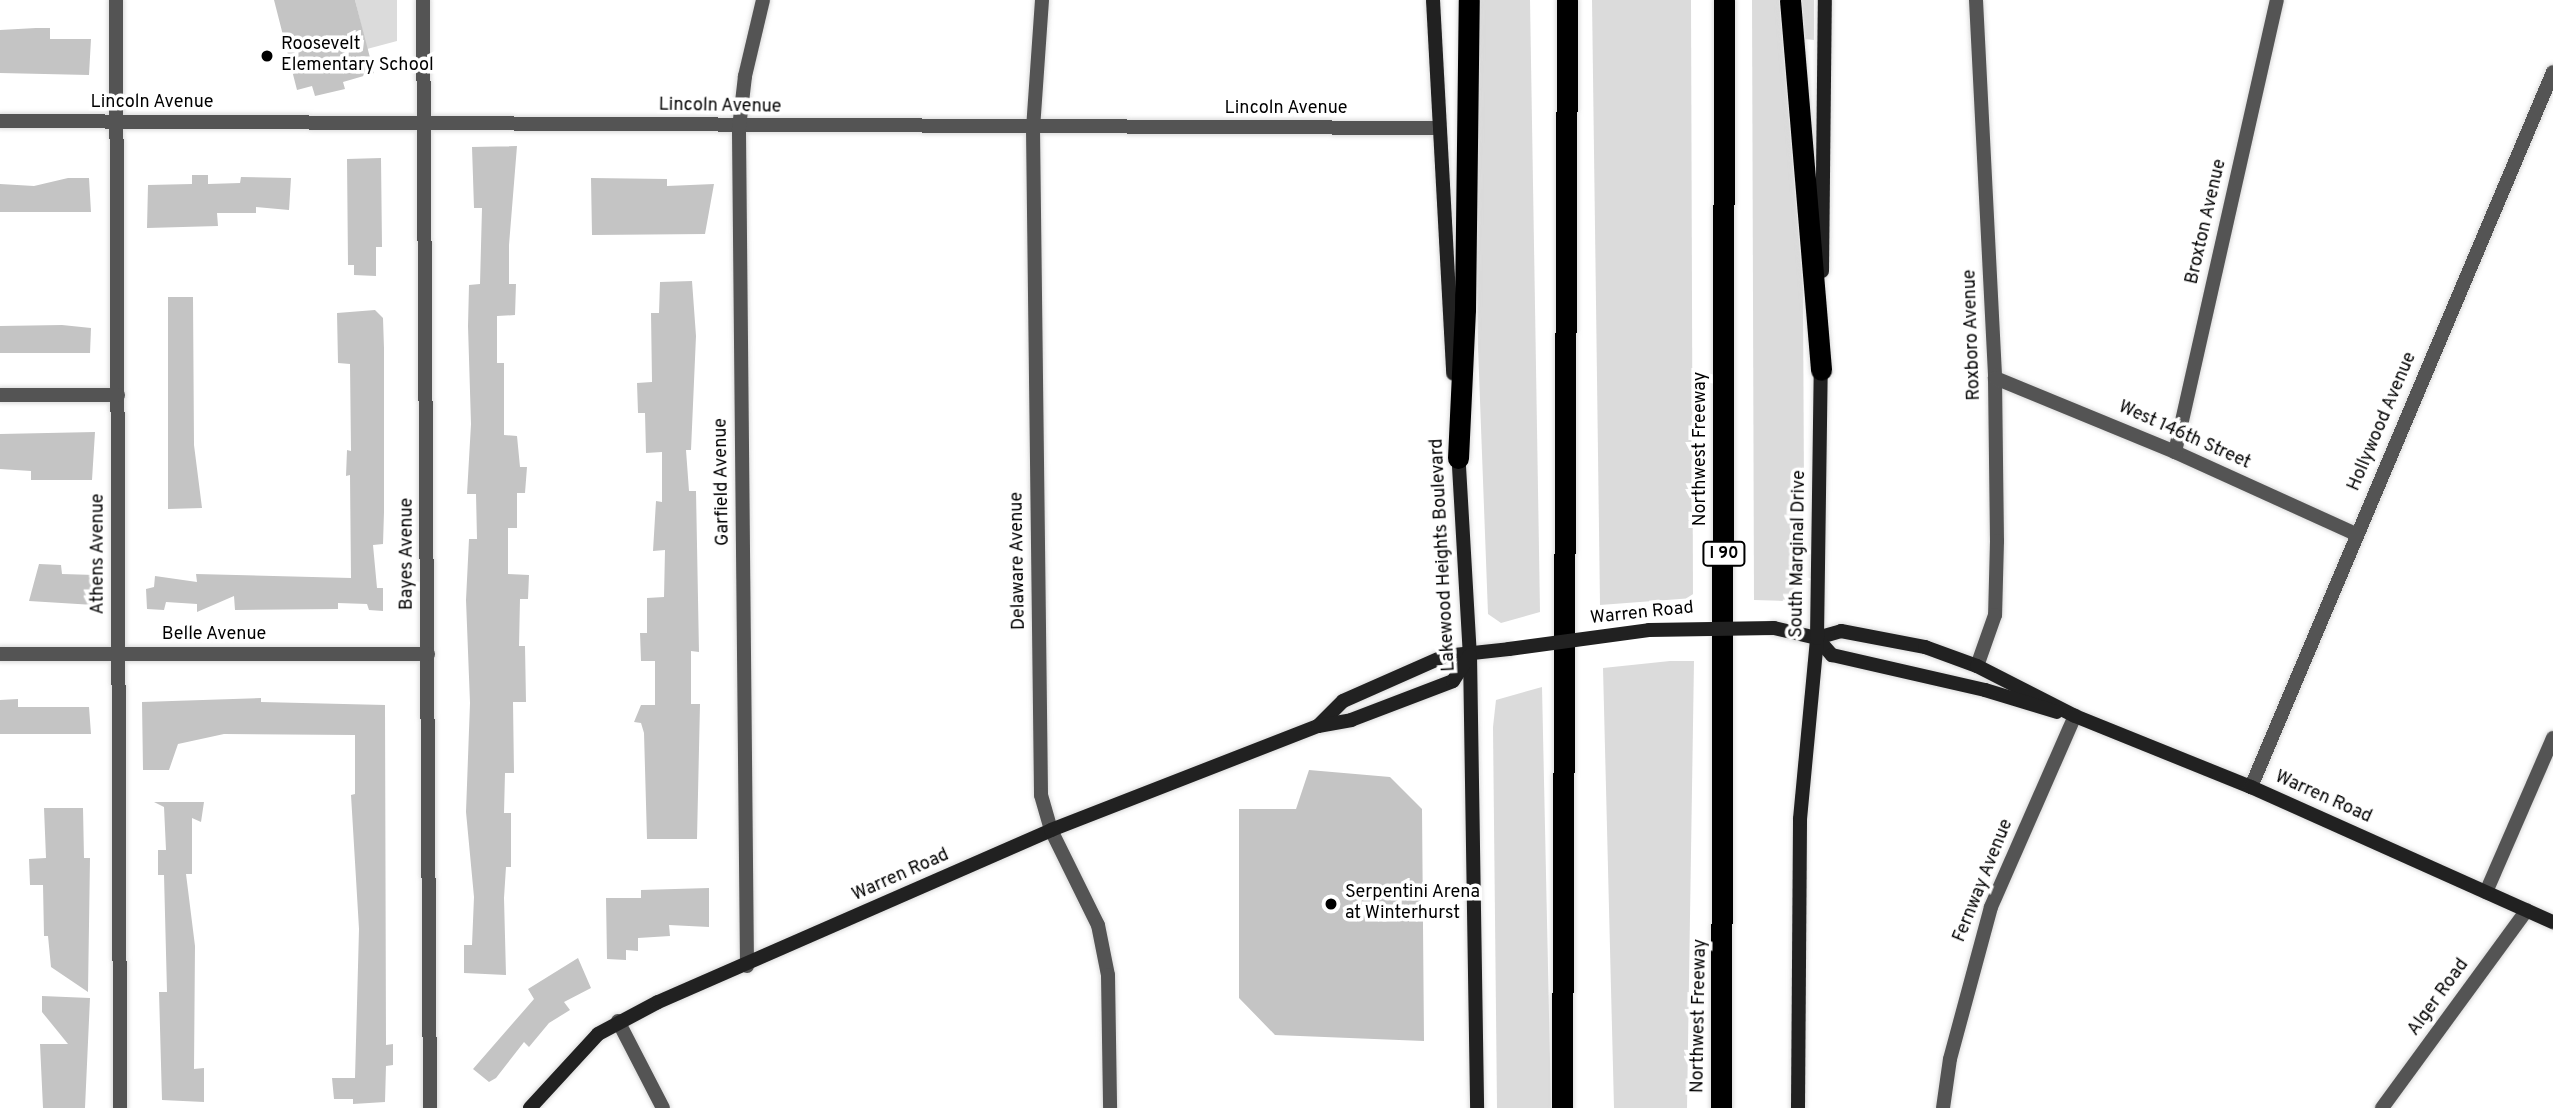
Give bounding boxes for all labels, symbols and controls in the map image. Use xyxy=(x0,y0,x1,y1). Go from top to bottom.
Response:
place label: Roosevelt Elementary School xyxy=(281,35,434,78)
marker: Roosevelt Elementary School xyxy=(259,48,275,64)
street label: Lincoln Avenue xyxy=(90,92,214,114)
street label: Lincoln Avenue xyxy=(658,95,782,119)
street label: Lincoln Avenue xyxy=(1224,98,1348,120)
street label: Broxton Avenue xyxy=(2182,157,2232,287)
street label: Roxboro Avenue xyxy=(1960,269,1986,401)
street label: Hollywood Avenue xyxy=(2344,349,2422,495)
street label: Northwest Freeway xyxy=(1690,372,1712,526)
street label: West 146th Street xyxy=(2115,397,2253,475)
street label: Garfield Avenue xyxy=(711,417,735,547)
street label: Lakewood Heights Boulevard xyxy=(1427,438,1461,672)
street label: South Marginal Drive xyxy=(1787,470,1811,638)
street label: Delaware Avenue xyxy=(1007,491,1031,631)
street label: Athens Avenue xyxy=(88,493,110,615)
street label: Bayes Avenue xyxy=(397,497,419,611)
road number: I 90 xyxy=(1701,541,1747,566)
street label: Warren Road xyxy=(1589,598,1695,630)
street label: Belle Avenue xyxy=(161,624,267,646)
street label: Warren Road xyxy=(2271,767,2375,829)
street label: Fernway Avenue xyxy=(1949,816,2019,946)
street label: Warren Road xyxy=(849,845,953,907)
place label: Serpentini Arena at Winterhurst xyxy=(1345,883,1481,926)
marker: Serpentini Arena at Winterhurst xyxy=(1323,896,1339,912)
street label: Northwest Freeway xyxy=(1688,939,1712,1093)
street label: Alger Road xyxy=(2404,955,2474,1041)

